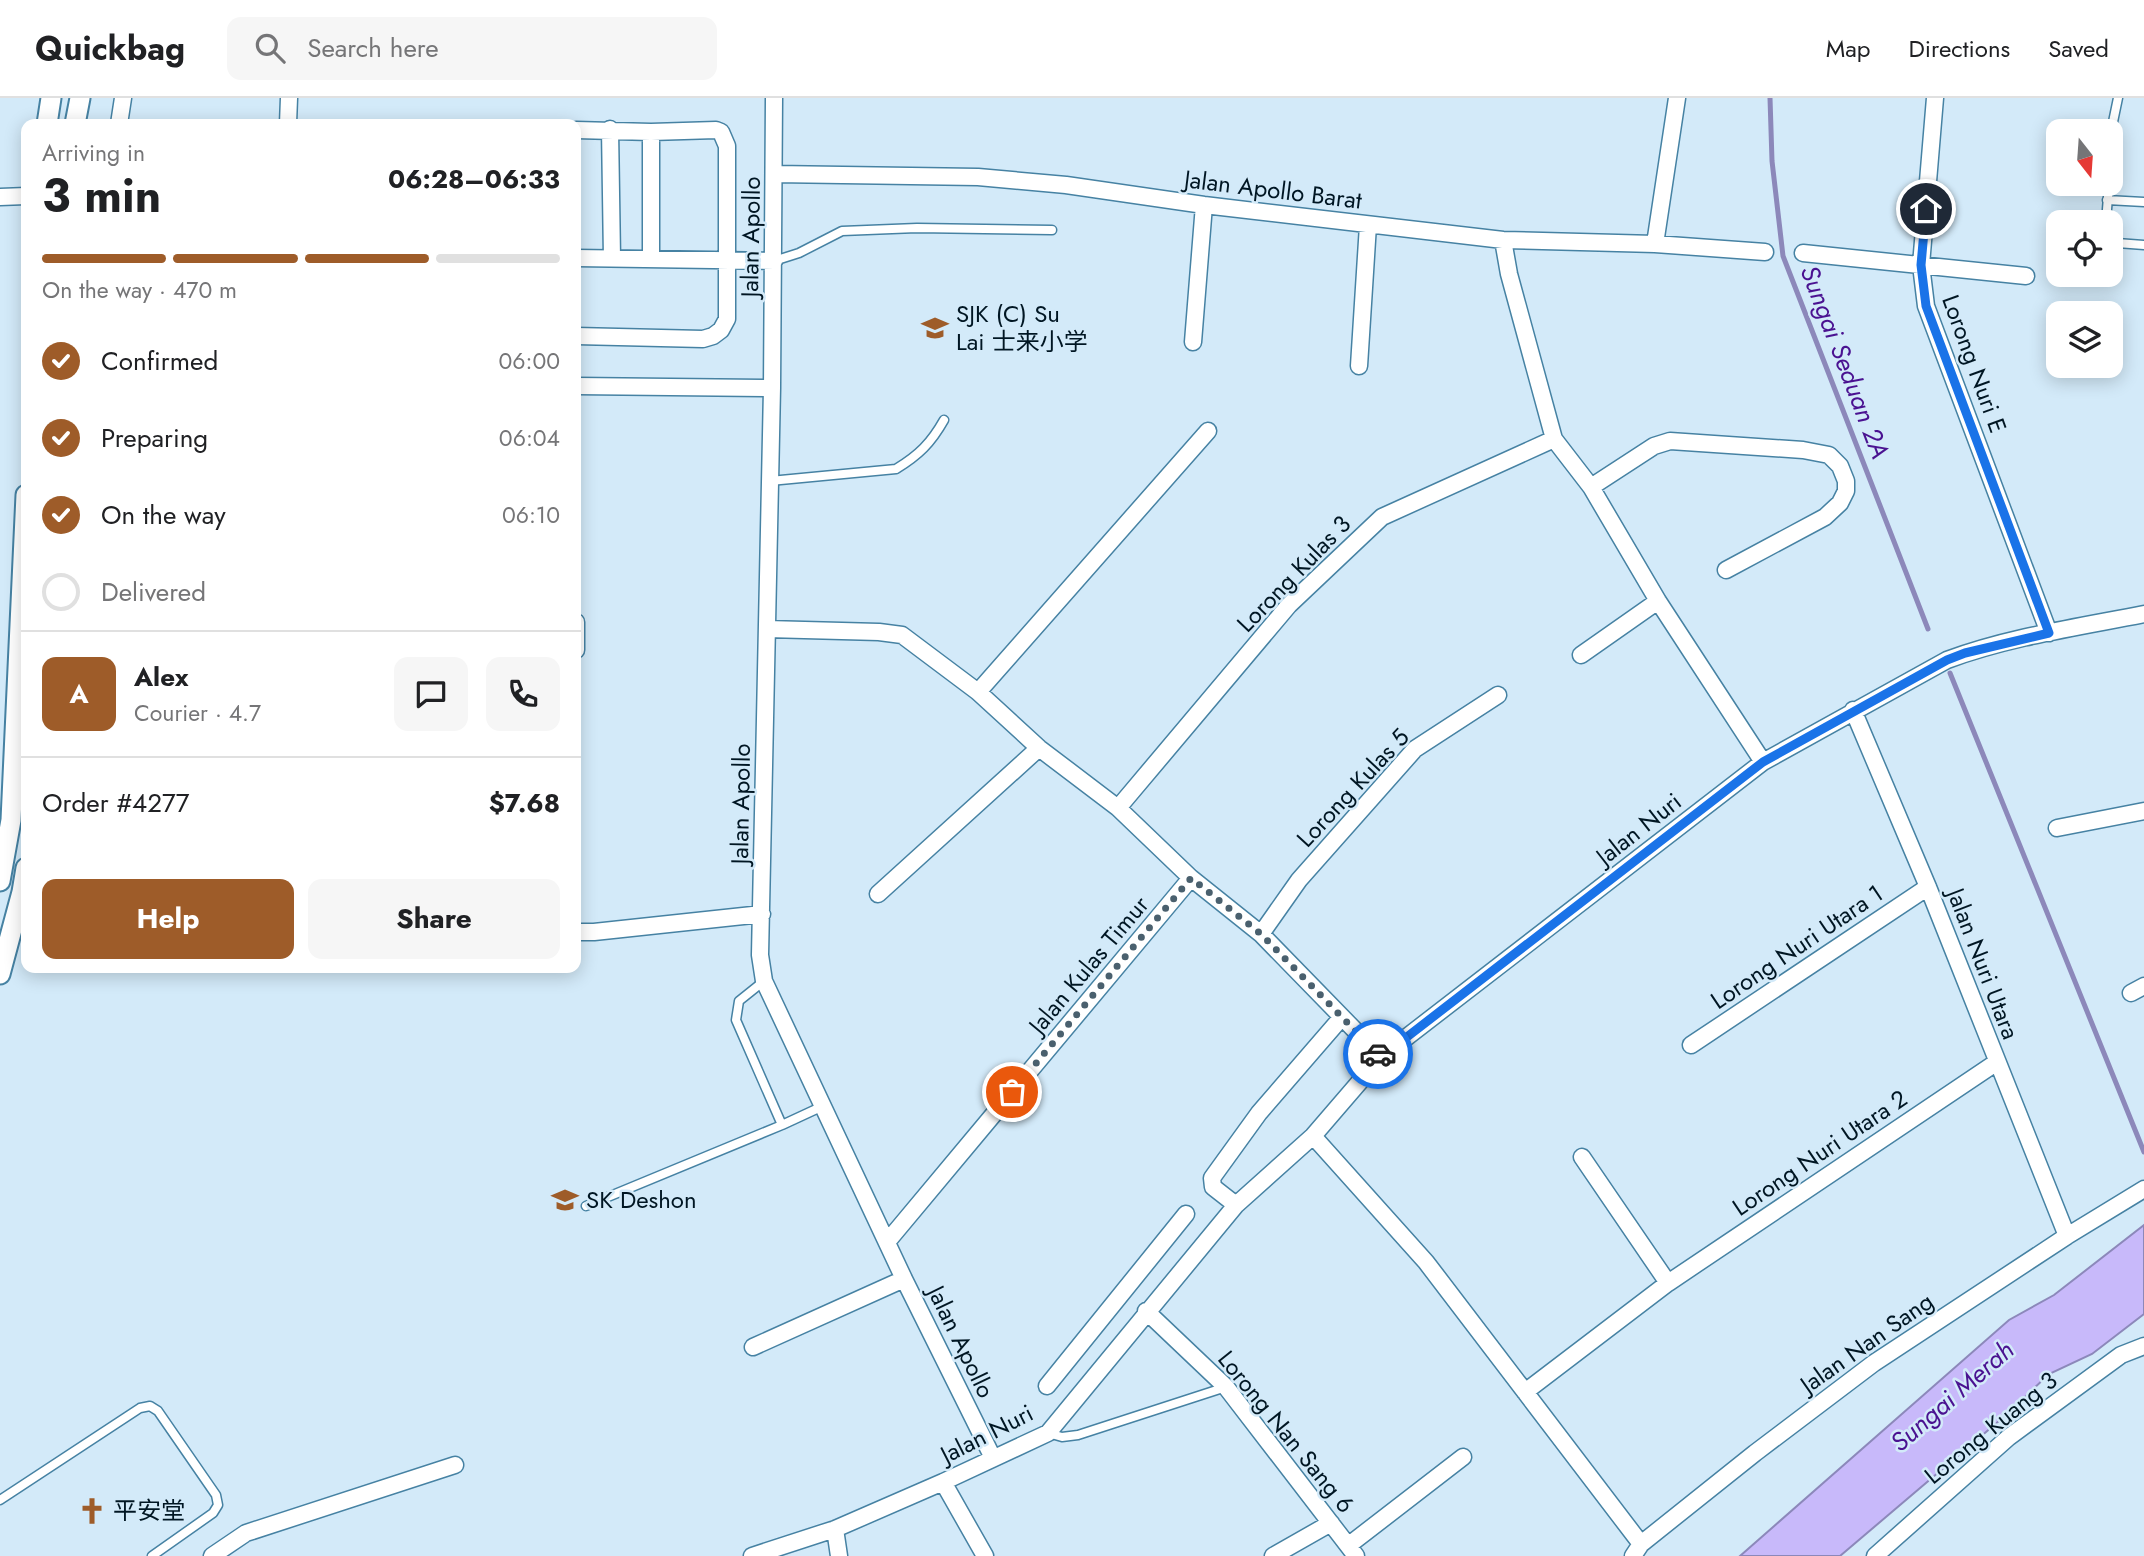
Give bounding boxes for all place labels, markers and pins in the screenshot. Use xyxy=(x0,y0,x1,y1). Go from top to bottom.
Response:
pin xyxy=(1896,179,1956,239)
place label: SJK (C) Su Lai 士来小学 xyxy=(956,296,1088,359)
school or university icon: SJK (C) Su Lai 士来小学 xyxy=(920,313,950,343)
pin xyxy=(982,1062,1042,1122)
place label: SK Deshon xyxy=(586,1182,697,1217)
school or university icon: SK Deshon xyxy=(550,1185,580,1215)
place label: 平安堂 xyxy=(113,1493,185,1528)
church icon: 平安堂 xyxy=(77,1496,107,1526)

